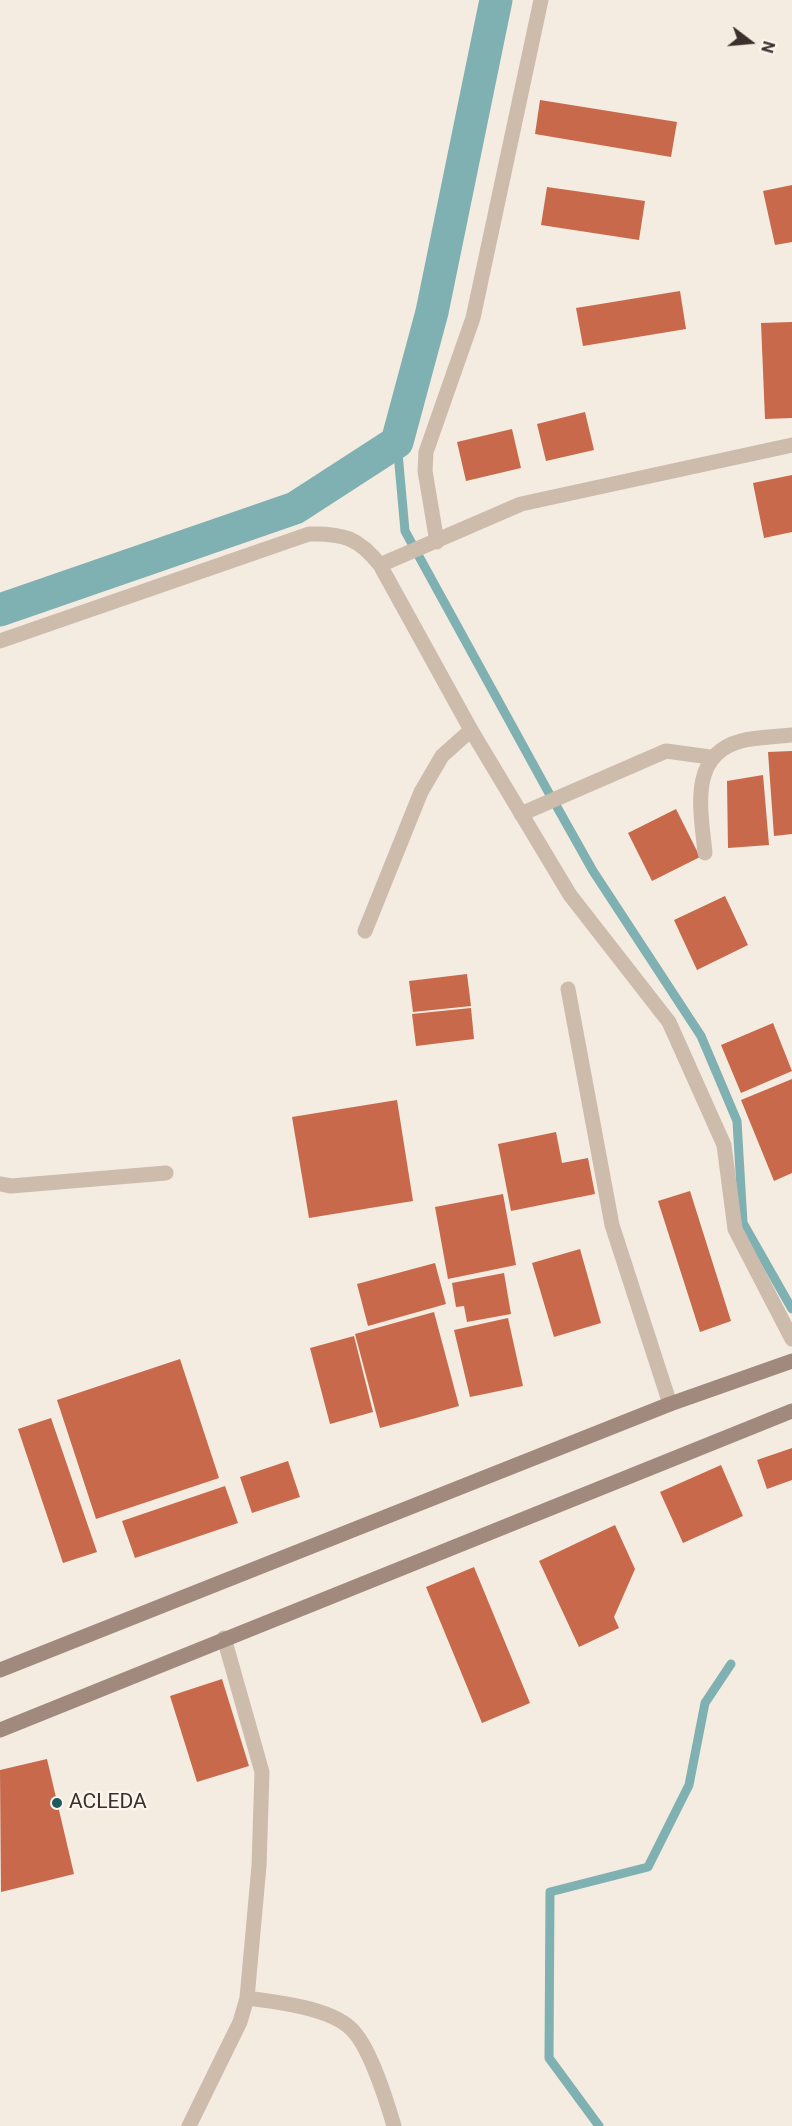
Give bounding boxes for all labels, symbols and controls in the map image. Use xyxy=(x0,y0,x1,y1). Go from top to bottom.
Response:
north arrow xyxy=(720,12,780,72)
text: N xyxy=(757,39,778,55)
place label: ACLEDA xyxy=(69,1790,147,1816)
marker: ACLEDA xyxy=(50,1796,64,1810)

